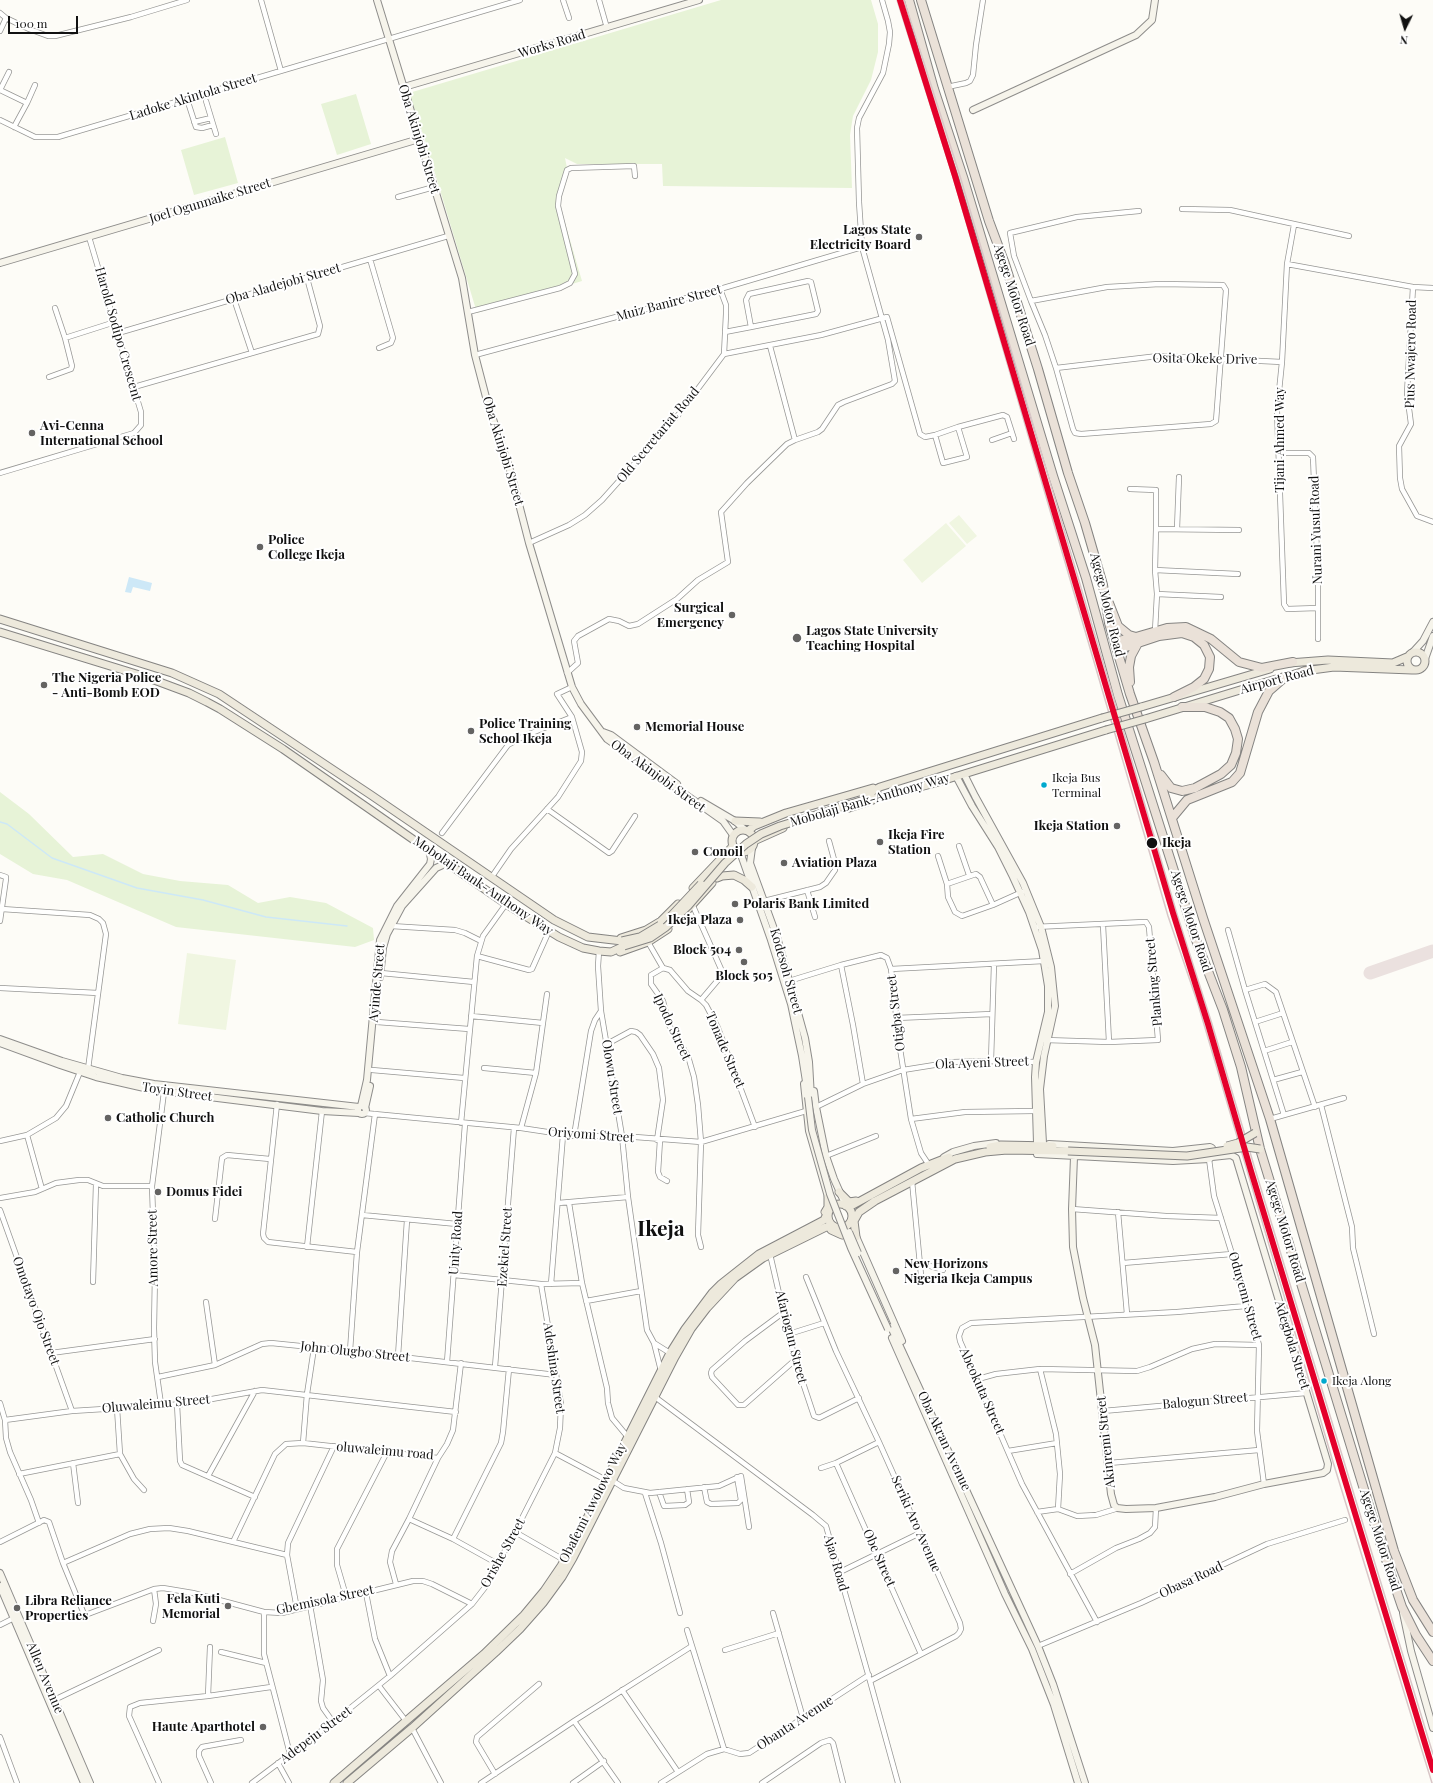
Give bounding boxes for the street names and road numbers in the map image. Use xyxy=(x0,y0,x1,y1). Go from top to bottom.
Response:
street label: Works Road xyxy=(517,26,587,62)
street label: Ladoke Akintola Street xyxy=(128,70,258,124)
street label: Oba Akinjobi Street xyxy=(395,82,443,196)
street label: Joel Ogunnaike Street xyxy=(148,175,272,227)
street label: Agege Motor Road xyxy=(990,242,1038,348)
street label: Oba Aladejobi Street xyxy=(224,260,342,308)
street label: Harold Sodipo Crescent xyxy=(91,265,145,403)
street label: Muiz Banire Street xyxy=(615,281,723,325)
street label: Pius Nwajero Road xyxy=(1402,299,1420,409)
street label: Osita Okeke Drive xyxy=(1152,350,1258,368)
street label: Old Secretariat Road xyxy=(613,384,703,486)
street label: Tijani Ahmed Way xyxy=(1272,387,1288,493)
street label: Oba Akinjobi Street xyxy=(479,394,527,508)
street label: Nurani Yusuf Road xyxy=(1306,475,1326,585)
street label: Agege Motor Road xyxy=(1087,551,1127,659)
street label: Airport Road xyxy=(1238,663,1316,697)
street label: Oba Akinjobi Street xyxy=(608,736,708,816)
street label: Mobolaji Bank-Anthony Way xyxy=(788,770,952,830)
street label: Mobolaji Bank-Anthony Way xyxy=(410,833,556,939)
street label: Agege Motor Road xyxy=(1167,868,1215,974)
street label: Kodesoh Street xyxy=(766,926,806,1016)
street label: Planking Street xyxy=(1142,937,1166,1027)
street label: Ayinde Street xyxy=(366,943,388,1023)
street label: Otigba Street xyxy=(884,974,908,1052)
street label: Ipodo Street xyxy=(650,991,694,1063)
street label: Tonade Street xyxy=(702,1010,748,1090)
street label: Olowu Street xyxy=(598,1038,626,1116)
street label: Ola Ayeni Street xyxy=(935,1054,1029,1072)
street label: Toyin Street xyxy=(141,1079,213,1105)
street label: Oriyomi Street xyxy=(547,1124,635,1146)
street label: Agege Motor Road xyxy=(1262,1178,1308,1284)
street label: Ezekiel Street xyxy=(494,1207,516,1287)
street label: Amore Street xyxy=(145,1209,161,1287)
street label: Unity Road xyxy=(446,1210,466,1276)
street label: Oduyemi Street xyxy=(1225,1250,1265,1342)
street label: Omotayo Ojo Street xyxy=(9,1255,63,1367)
street label: Afariogun Street xyxy=(772,1289,810,1385)
street label: Adegbola Street xyxy=(1271,1299,1313,1391)
street label: Adeshina Street xyxy=(540,1321,568,1415)
street label: John Olugbo Street xyxy=(300,1339,410,1365)
street label: Abeokuta Street xyxy=(956,1345,1008,1437)
street label: Oba Akran Avenue xyxy=(914,1389,974,1493)
street label: Balogun Street xyxy=(1162,1389,1248,1413)
street label: Oluwaleimu Street xyxy=(101,1392,211,1416)
street label: Akinremi Street xyxy=(1093,1395,1119,1489)
street label: oluwaleimu road xyxy=(336,1439,434,1463)
street label: Obafemi Awolowo Way xyxy=(556,1440,630,1566)
street label: Seriki Aro Avenue xyxy=(888,1473,944,1575)
street label: Agege Motor Road xyxy=(1356,1487,1404,1593)
street label: Orishe Street xyxy=(477,1515,529,1591)
street label: Obe Street xyxy=(859,1527,899,1589)
street label: Ajao Road xyxy=(820,1533,852,1593)
street label: Obasa Road xyxy=(1157,1558,1225,1602)
street label: Gbemisola Street xyxy=(275,1582,375,1618)
street label: Allen Avenue xyxy=(23,1640,67,1716)
street label: Obanta Avenue xyxy=(754,1692,836,1754)
street label: Adepeju Street xyxy=(277,1703,355,1767)

